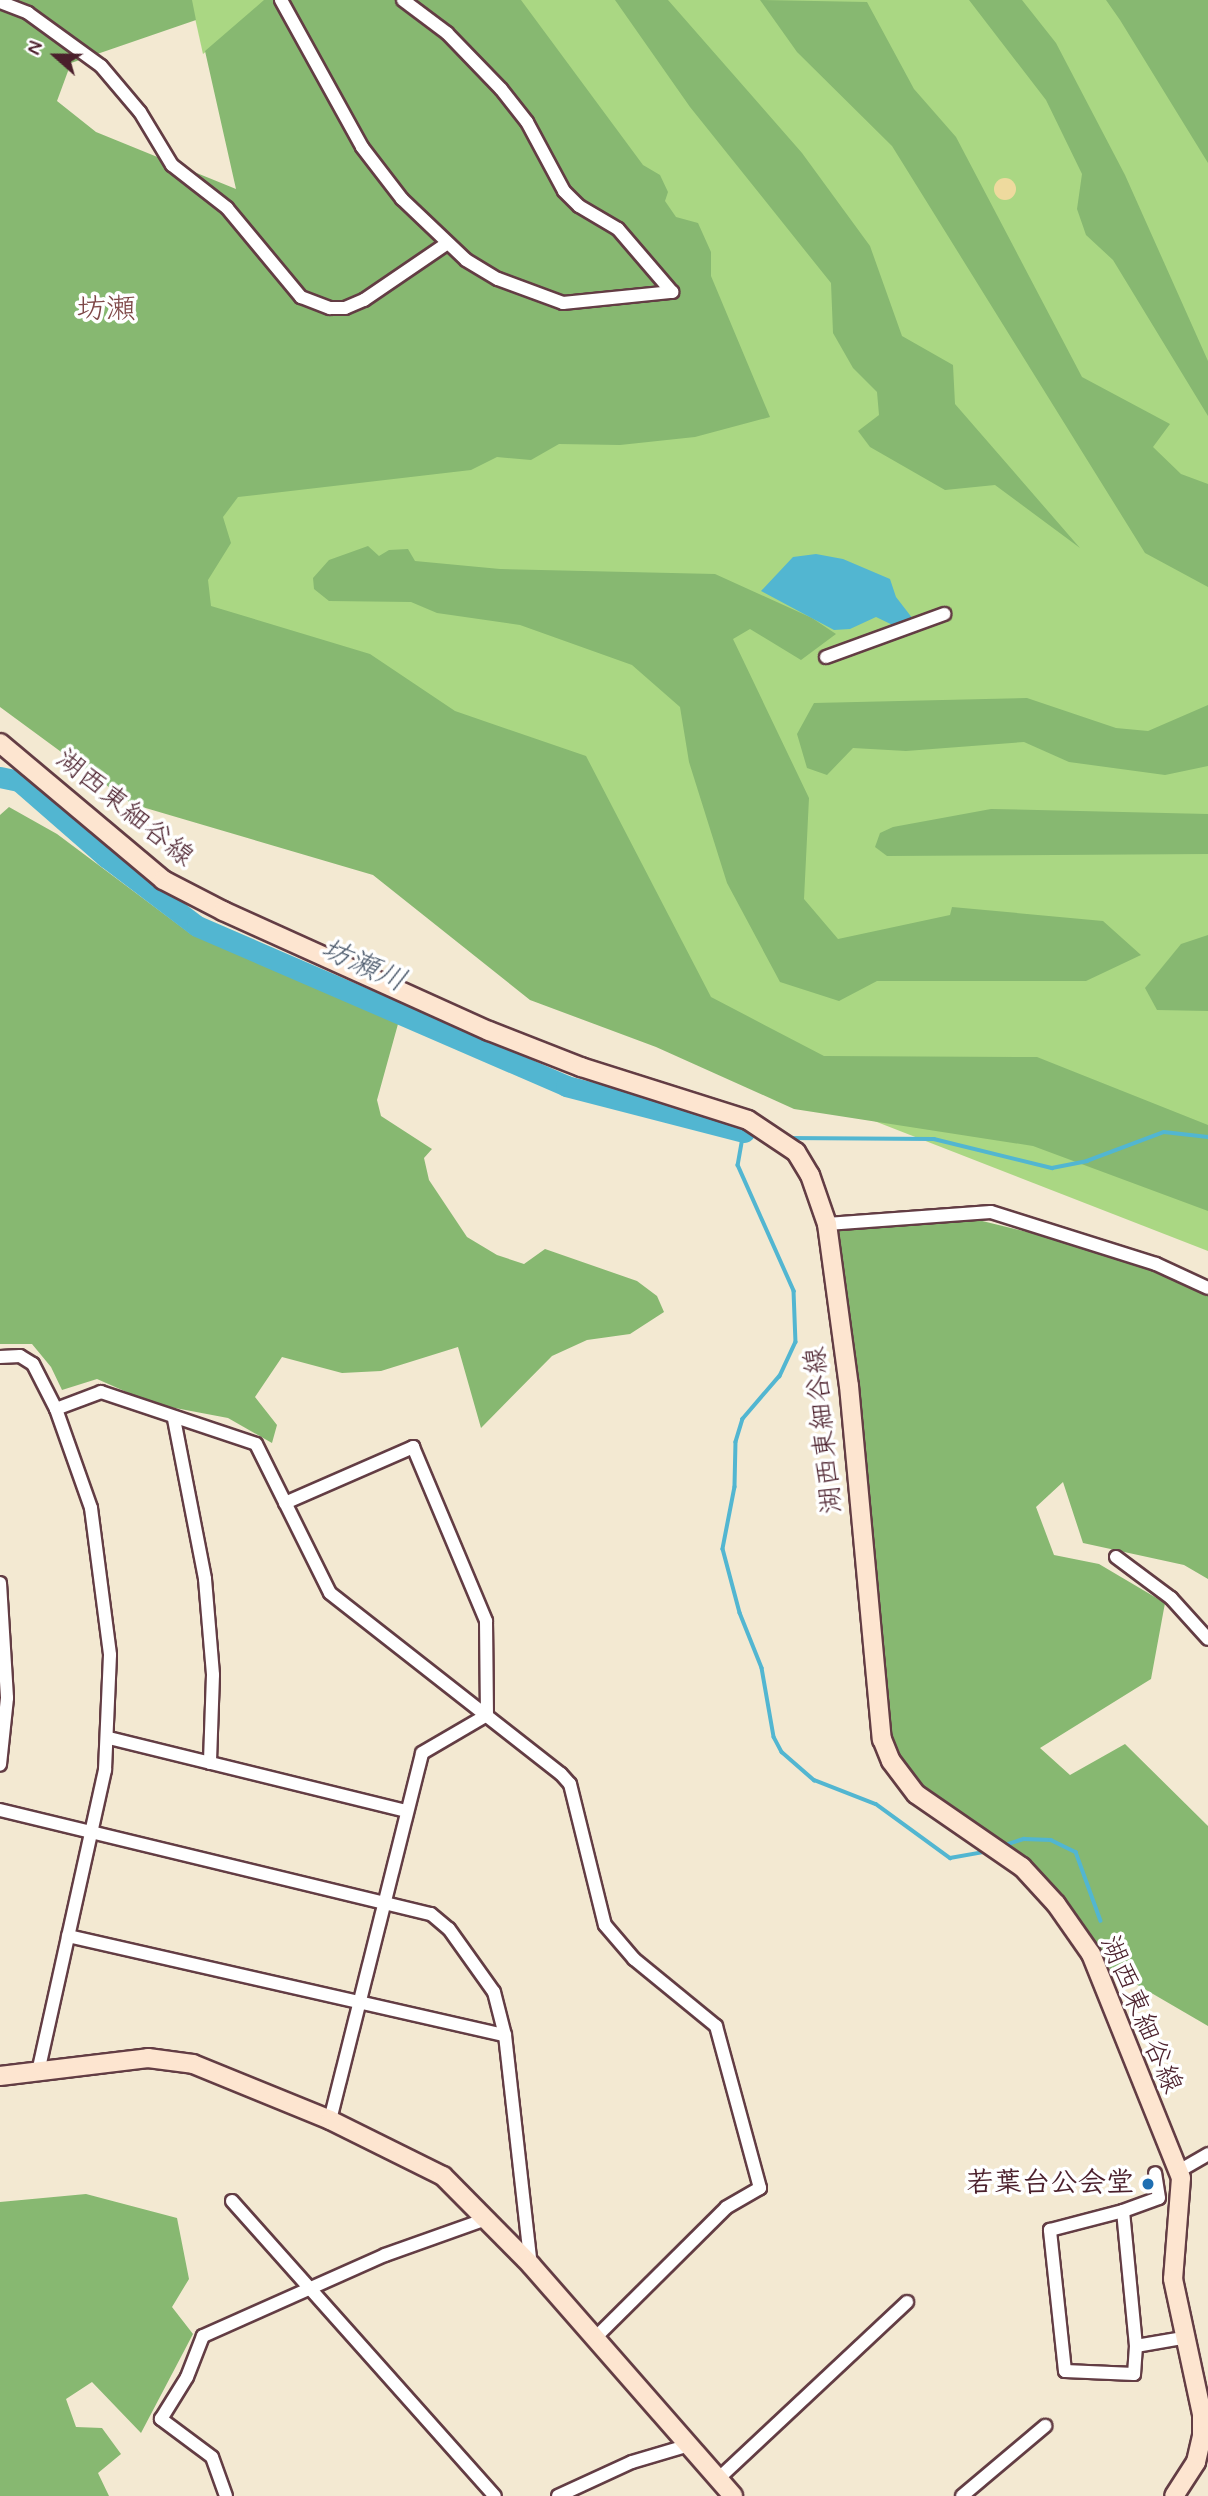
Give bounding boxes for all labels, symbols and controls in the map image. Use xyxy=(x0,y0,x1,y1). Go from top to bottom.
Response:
north arrow xyxy=(21,21,91,91)
text: N xyxy=(22,38,50,59)
district label: 坊瀬 xyxy=(76,292,136,328)
street label: 湖西東細谷線 xyxy=(48,743,200,875)
water label: 坊瀬川 xyxy=(315,931,411,1001)
street label: 湖西東細谷線 xyxy=(800,1345,850,1515)
street label: 湖西東細谷線 xyxy=(1092,1931,1188,2099)
place label: 若葉台公会堂 xyxy=(966,2167,1134,2201)
marker: 若葉台公会堂 xyxy=(1140,2176,1156,2192)

